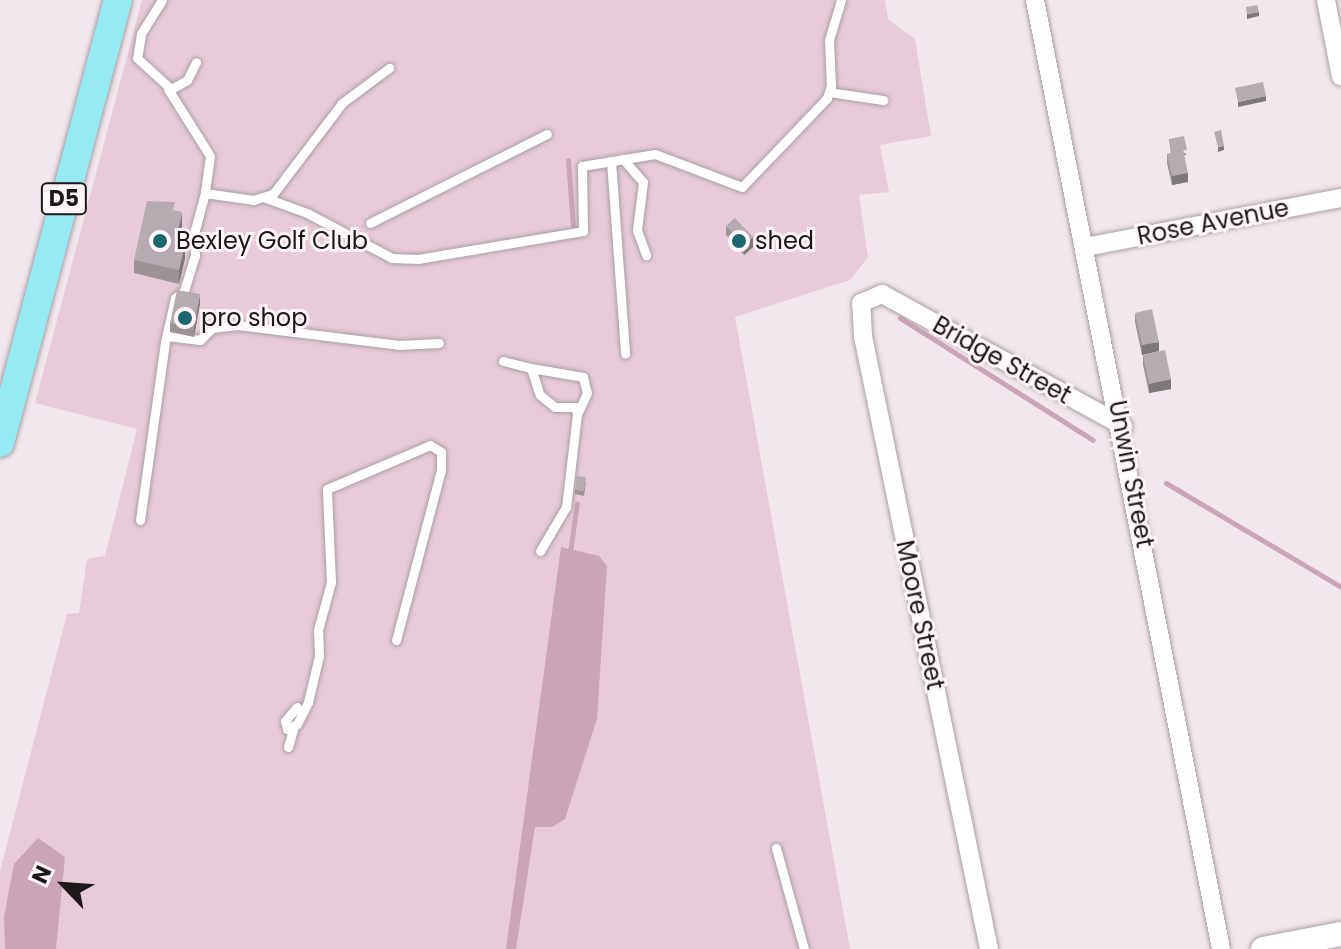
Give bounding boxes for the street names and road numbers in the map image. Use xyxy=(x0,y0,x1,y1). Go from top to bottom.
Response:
road number: D5 xyxy=(40,181,88,217)
street label: Rose Avenue xyxy=(1135,193,1291,251)
street label: Bridge Street xyxy=(928,310,1076,410)
street label: Unwin Street xyxy=(1103,398,1159,550)
street label: Moore Street xyxy=(890,538,950,692)

